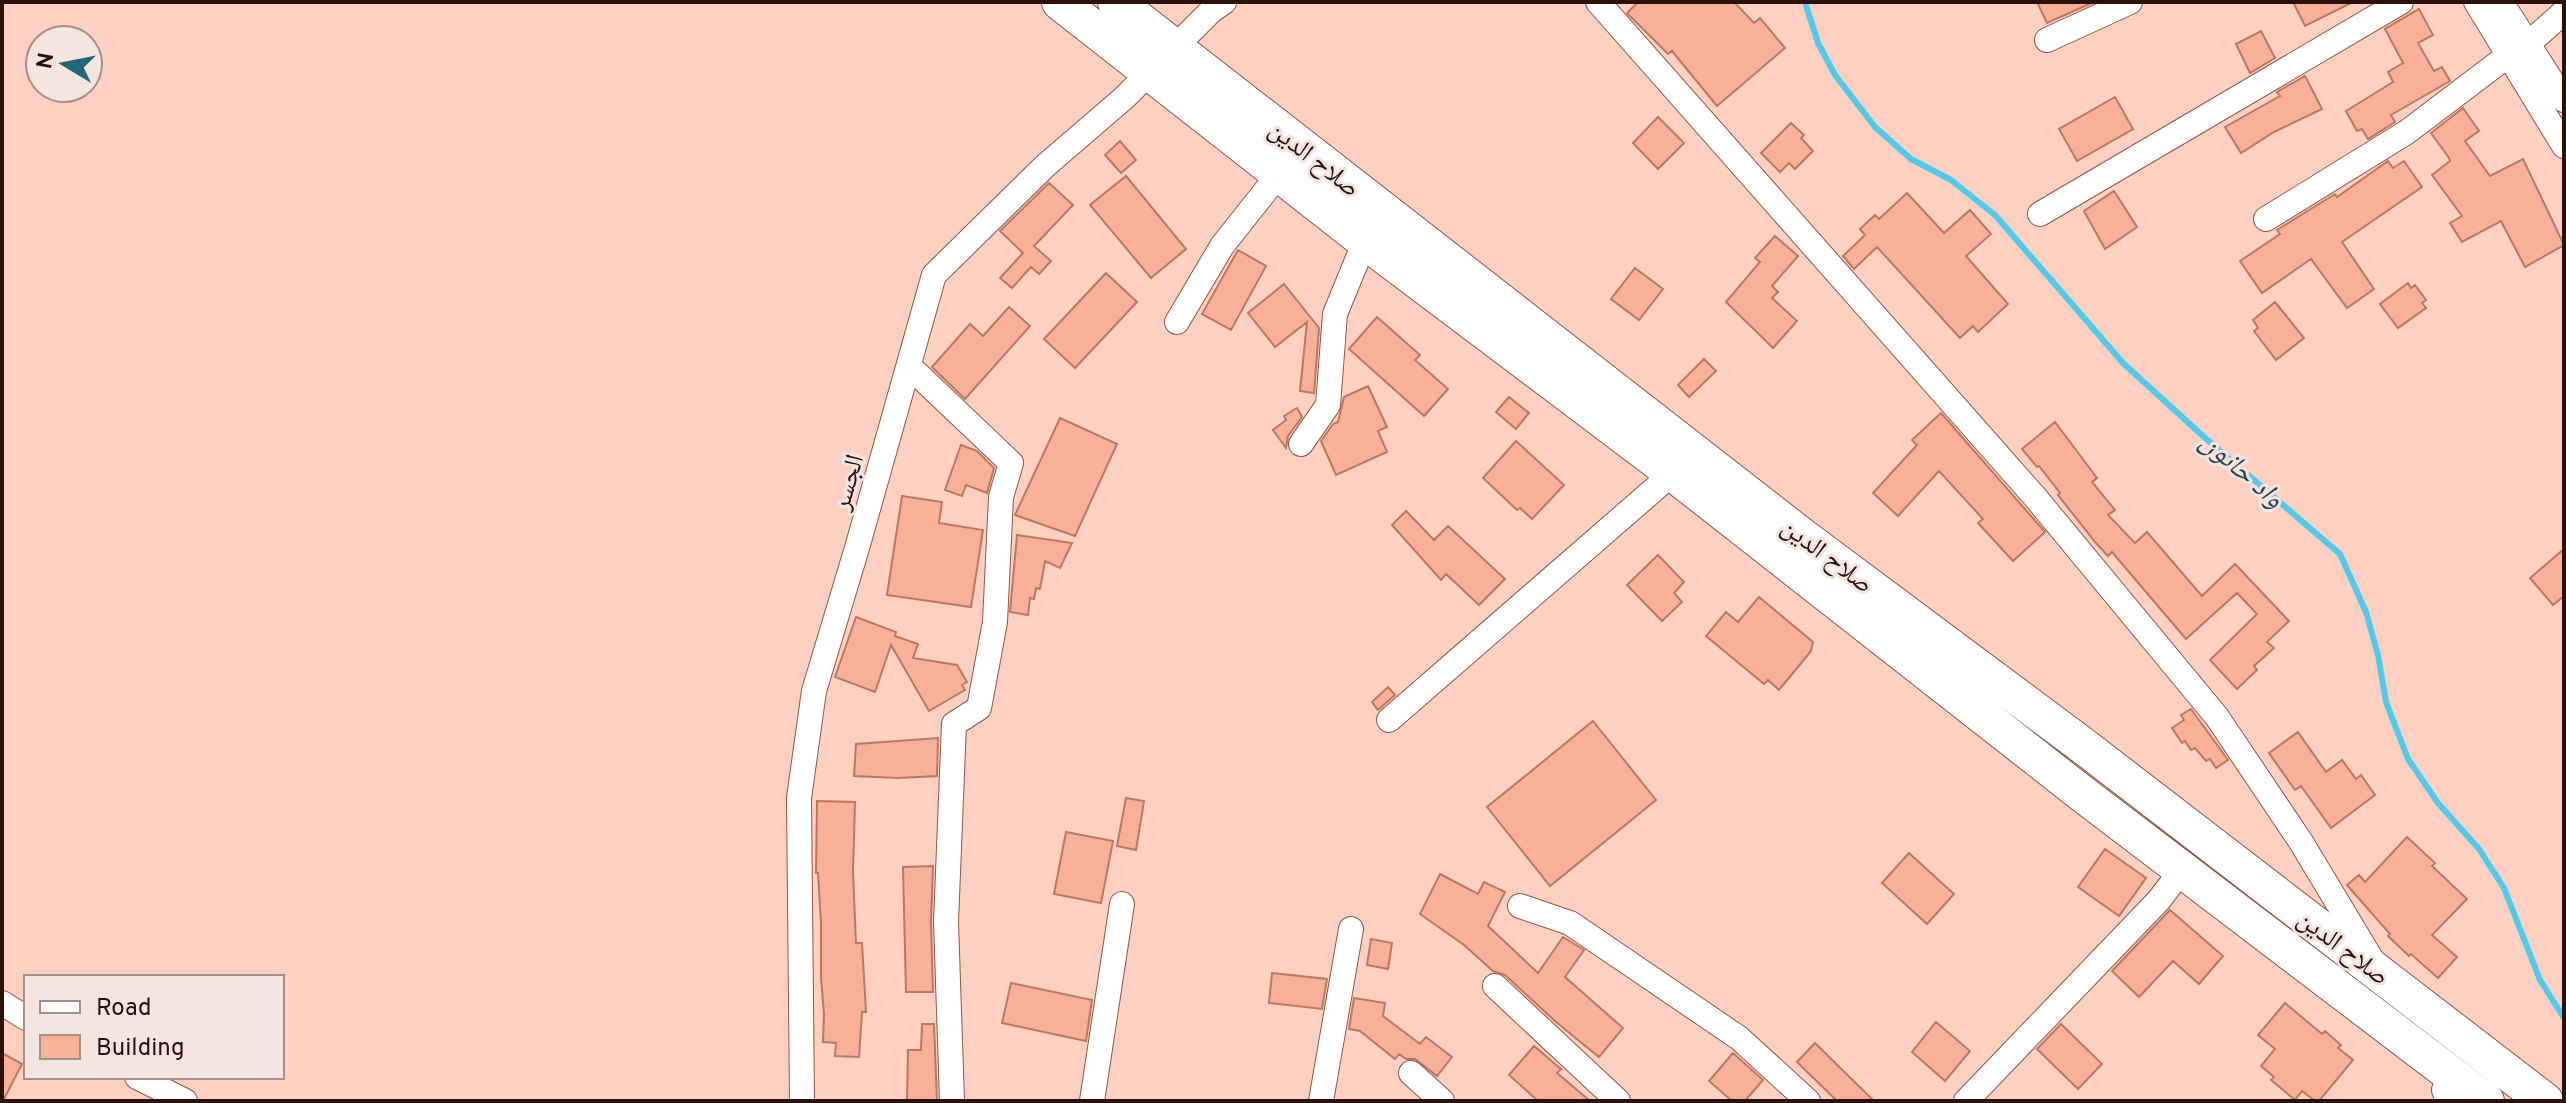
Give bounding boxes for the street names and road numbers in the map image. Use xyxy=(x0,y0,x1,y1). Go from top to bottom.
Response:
street label: صلاح الدين xyxy=(1261,114,1366,206)
street label: الجسر xyxy=(825,451,873,515)
street label: صلاح الدين xyxy=(1774,512,1879,602)
street label: صلاح الدين xyxy=(2290,904,2395,994)

